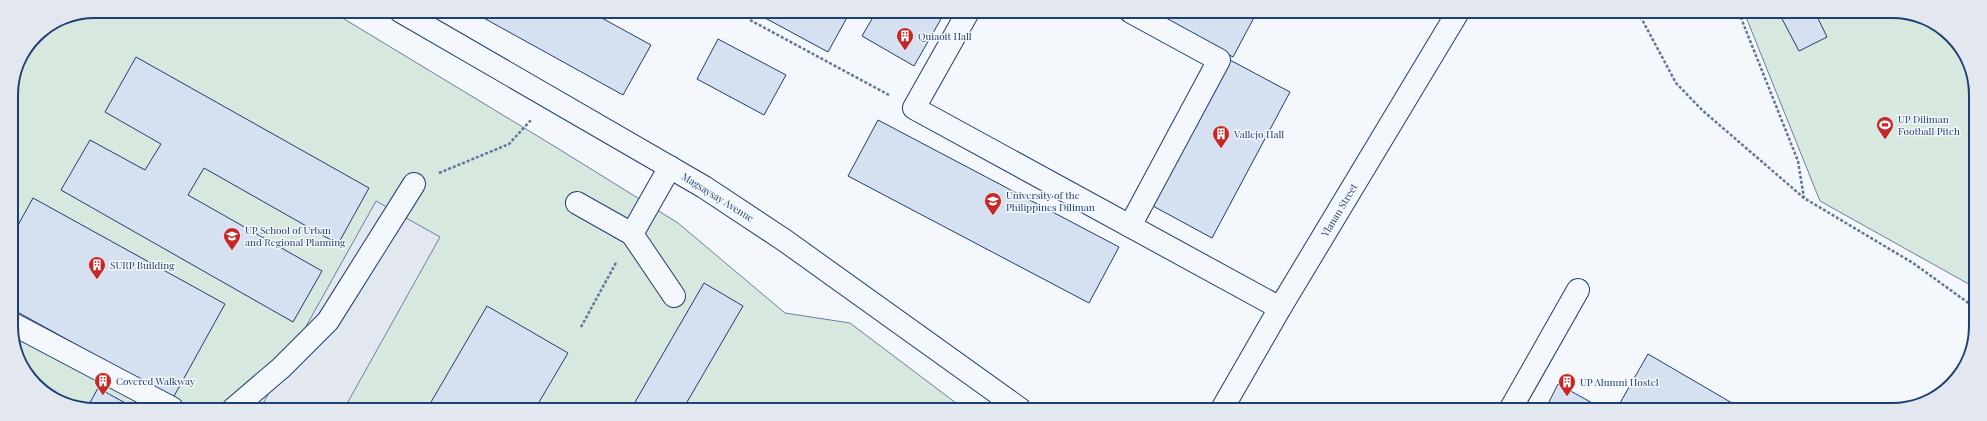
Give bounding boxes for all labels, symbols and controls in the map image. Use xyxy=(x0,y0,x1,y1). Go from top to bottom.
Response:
building icon: Quiaoit Hall xyxy=(895,26,915,51)
place label: Quiaoit Hall xyxy=(918,29,972,43)
place label: UP Diliman Football Pitch xyxy=(1898,112,1960,138)
sports icon: UP Diliman Football Pitch xyxy=(1875,115,1895,140)
building icon: Vallejo Hall xyxy=(1211,124,1231,149)
place label: Vallejo Hall xyxy=(1233,127,1284,141)
street label: Magsaysay Avenue xyxy=(679,169,757,225)
street label: Ylanan Street xyxy=(1317,180,1361,240)
place label: University of the Philippines Diliman xyxy=(1006,188,1095,214)
school or university icon: University of the Philippines Diliman xyxy=(983,191,1003,216)
place label: UP School of Urban and Regional Planning xyxy=(245,223,346,249)
school or university icon: UP School of Urban and Regional Planning xyxy=(222,226,242,251)
building icon: SURP Building xyxy=(87,255,107,280)
place label: SURP Building xyxy=(110,258,175,272)
building icon: Covered Walkway xyxy=(93,371,113,396)
building icon: UP Alumni Hostel xyxy=(1557,372,1577,397)
place label: Covered Walkway xyxy=(116,374,195,388)
place label: UP Alumni Hostel xyxy=(1580,375,1659,389)

